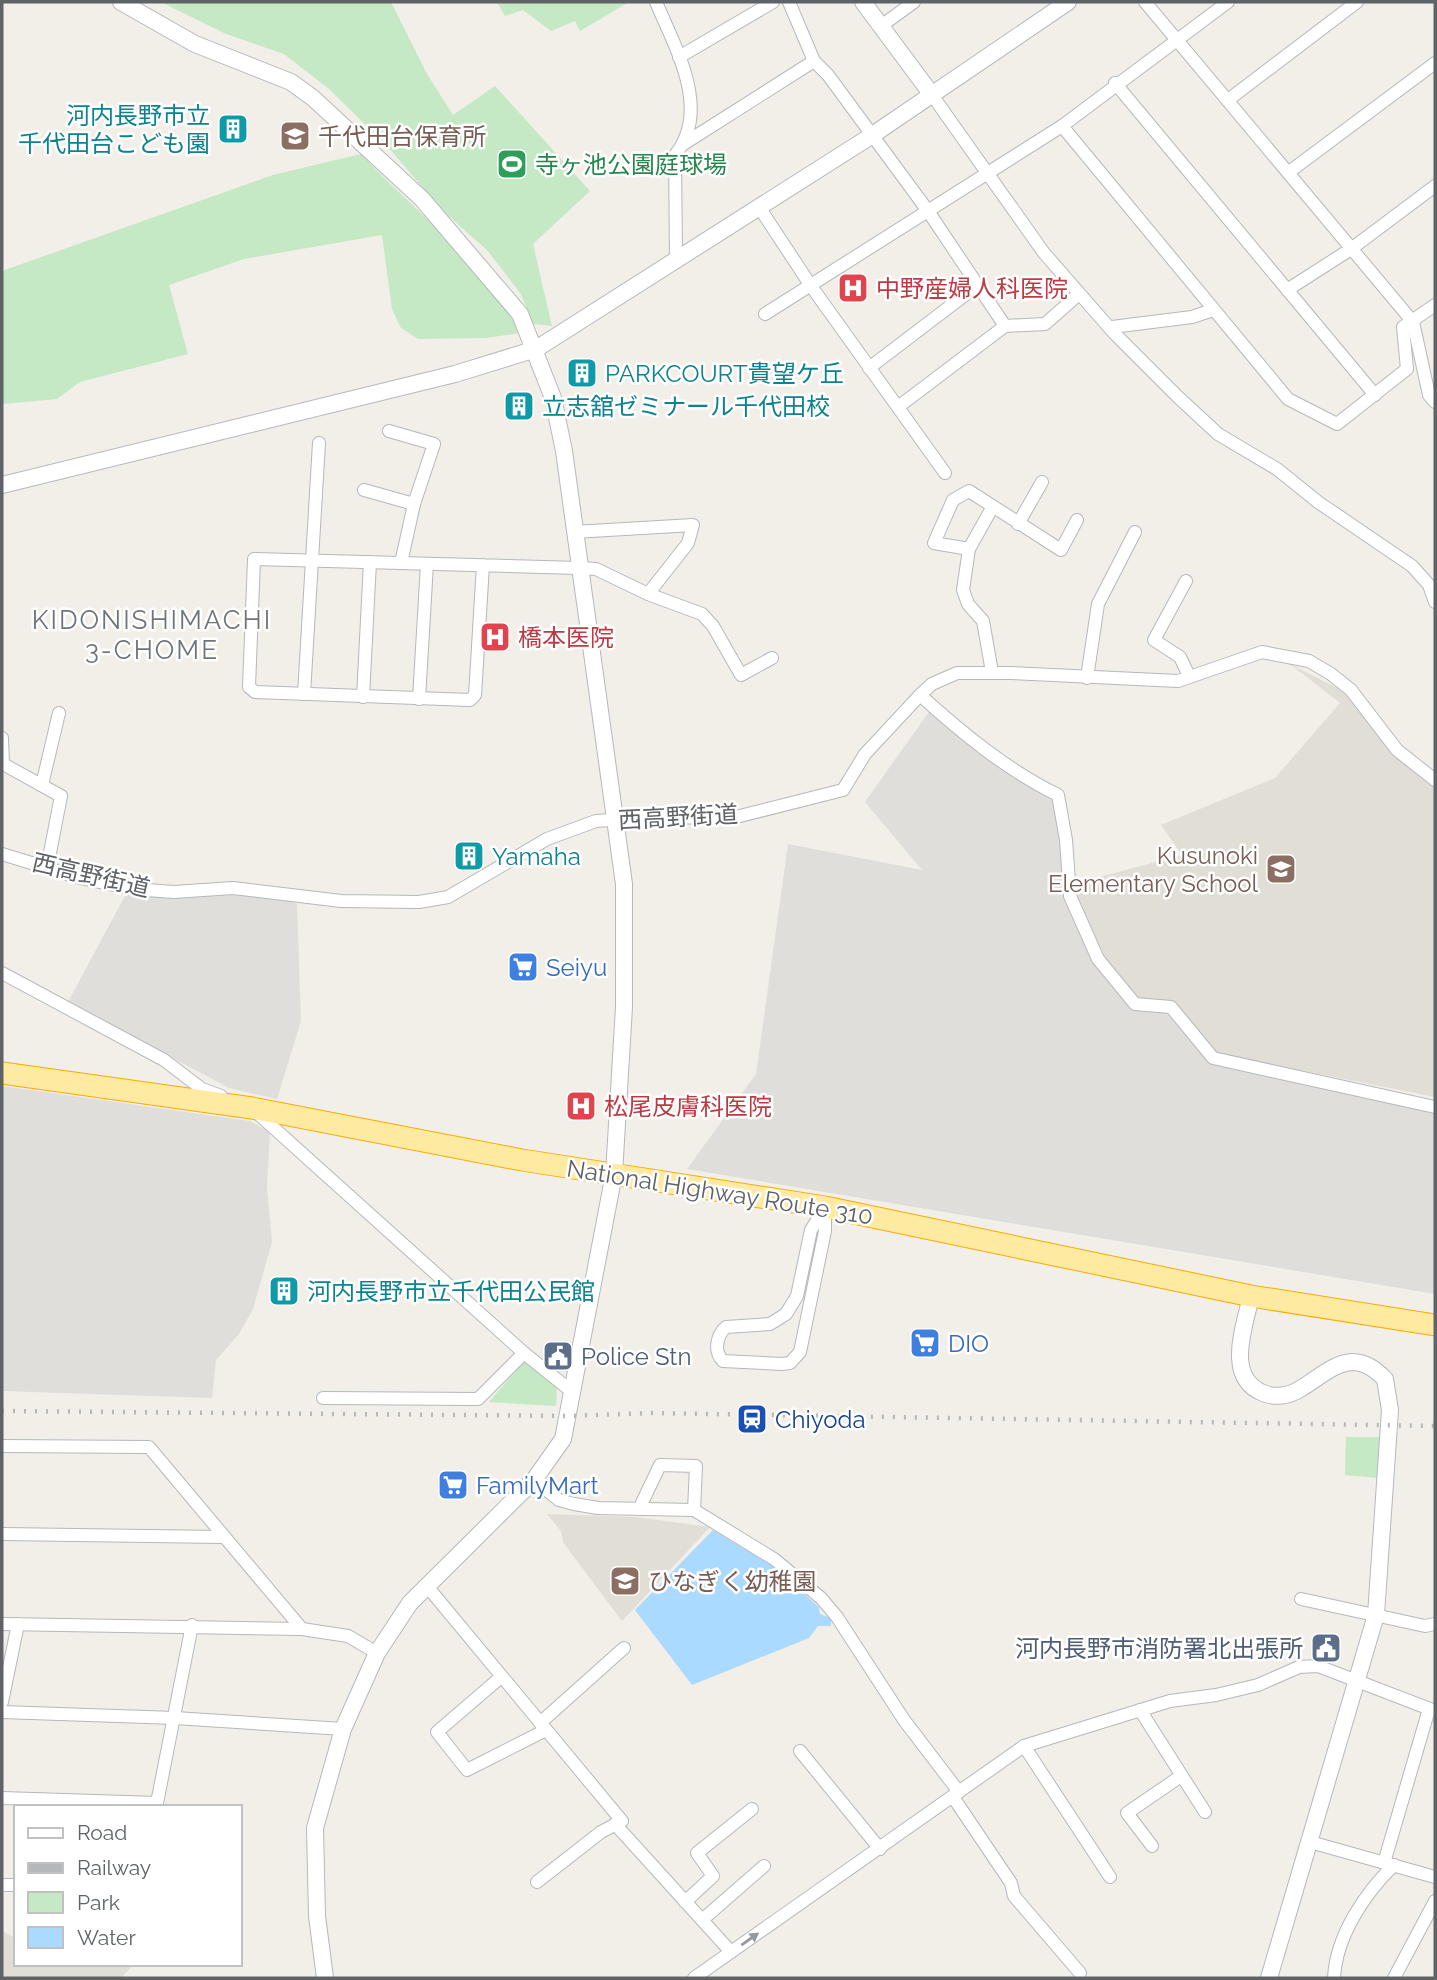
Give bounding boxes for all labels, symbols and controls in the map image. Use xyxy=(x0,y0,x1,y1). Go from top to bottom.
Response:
place label: 河内長野市立 千代田台こども園 xyxy=(18,101,210,158)
building icon: 河内長野市立 千代田台こども園 xyxy=(216,112,250,146)
school or university icon: 千代田台保育所 xyxy=(278,119,312,153)
place label: 千代田台保育所 xyxy=(318,122,486,151)
sports icon: 寺ヶ池公園庭球場 xyxy=(495,147,529,181)
place label: 寺ヶ池公園庭球場 xyxy=(535,150,727,179)
hospital icon: 中野産婦人科医院 xyxy=(836,271,870,305)
place label: 中野産婦人科医院 xyxy=(876,274,1068,303)
building icon: PARKCOURT貴望ケ丘 xyxy=(565,356,599,390)
place label: PARKCOURT貴望ケ丘 xyxy=(605,359,844,388)
building icon: 立志舘ゼミナール千代田校 xyxy=(502,389,536,423)
place label: 立志舘ゼミナール千代田校 xyxy=(542,392,830,421)
district label: KIDONISHIMACHI 3-CHOME xyxy=(32,605,272,665)
hospital icon: 橋本医院 xyxy=(478,620,512,654)
place label: 橋本医院 xyxy=(518,623,614,652)
street label: 西高野街道 xyxy=(617,799,739,835)
building icon: Yamaha xyxy=(452,839,486,873)
place label: Kusunoki Elementary School xyxy=(1048,841,1258,898)
place label: Yamaha xyxy=(492,842,581,871)
street label: 西高野街道 xyxy=(29,847,153,903)
school or university icon: Kusunoki Elementary School xyxy=(1264,852,1298,886)
supermarket icon: Seiyu xyxy=(506,950,540,984)
place label: Seiyu xyxy=(546,953,607,982)
hospital icon: 松尾皮膚科医院 xyxy=(564,1089,598,1123)
place label: 松尾皮膚科医院 xyxy=(604,1092,772,1121)
street label: National Highway Route 310 xyxy=(565,1153,875,1231)
building icon: 河内長野市立千代田公民館 xyxy=(267,1274,301,1308)
place label: 河内長野市立千代田公民館 xyxy=(307,1277,595,1306)
supermarket icon: DIO xyxy=(908,1326,942,1360)
place label: DIO xyxy=(948,1329,989,1358)
public building icon: Police Stn xyxy=(541,1339,575,1373)
place label: Police Stn xyxy=(581,1342,691,1371)
station icon: Chiyoda xyxy=(735,1402,769,1436)
place label: Chiyoda xyxy=(775,1405,866,1434)
supermarket icon: FamilyMart xyxy=(436,1468,470,1502)
place label: FamilyMart xyxy=(476,1471,599,1500)
school or university icon: ひなぎく幼稚園 xyxy=(608,1564,642,1598)
place label: ひなぎく幼稚園 xyxy=(648,1567,816,1596)
public building icon: 河内長野市消防署北出張所 xyxy=(1309,1631,1343,1665)
place label: 河内長野市消防署北出張所 xyxy=(1015,1634,1303,1663)
legend xyxy=(14,1805,242,1966)
text: Road xyxy=(77,1820,127,1845)
text: Railway xyxy=(77,1855,151,1880)
text: Park xyxy=(77,1890,120,1915)
text: Water xyxy=(77,1925,136,1950)
one-way arrow xyxy=(741,1932,759,1946)

